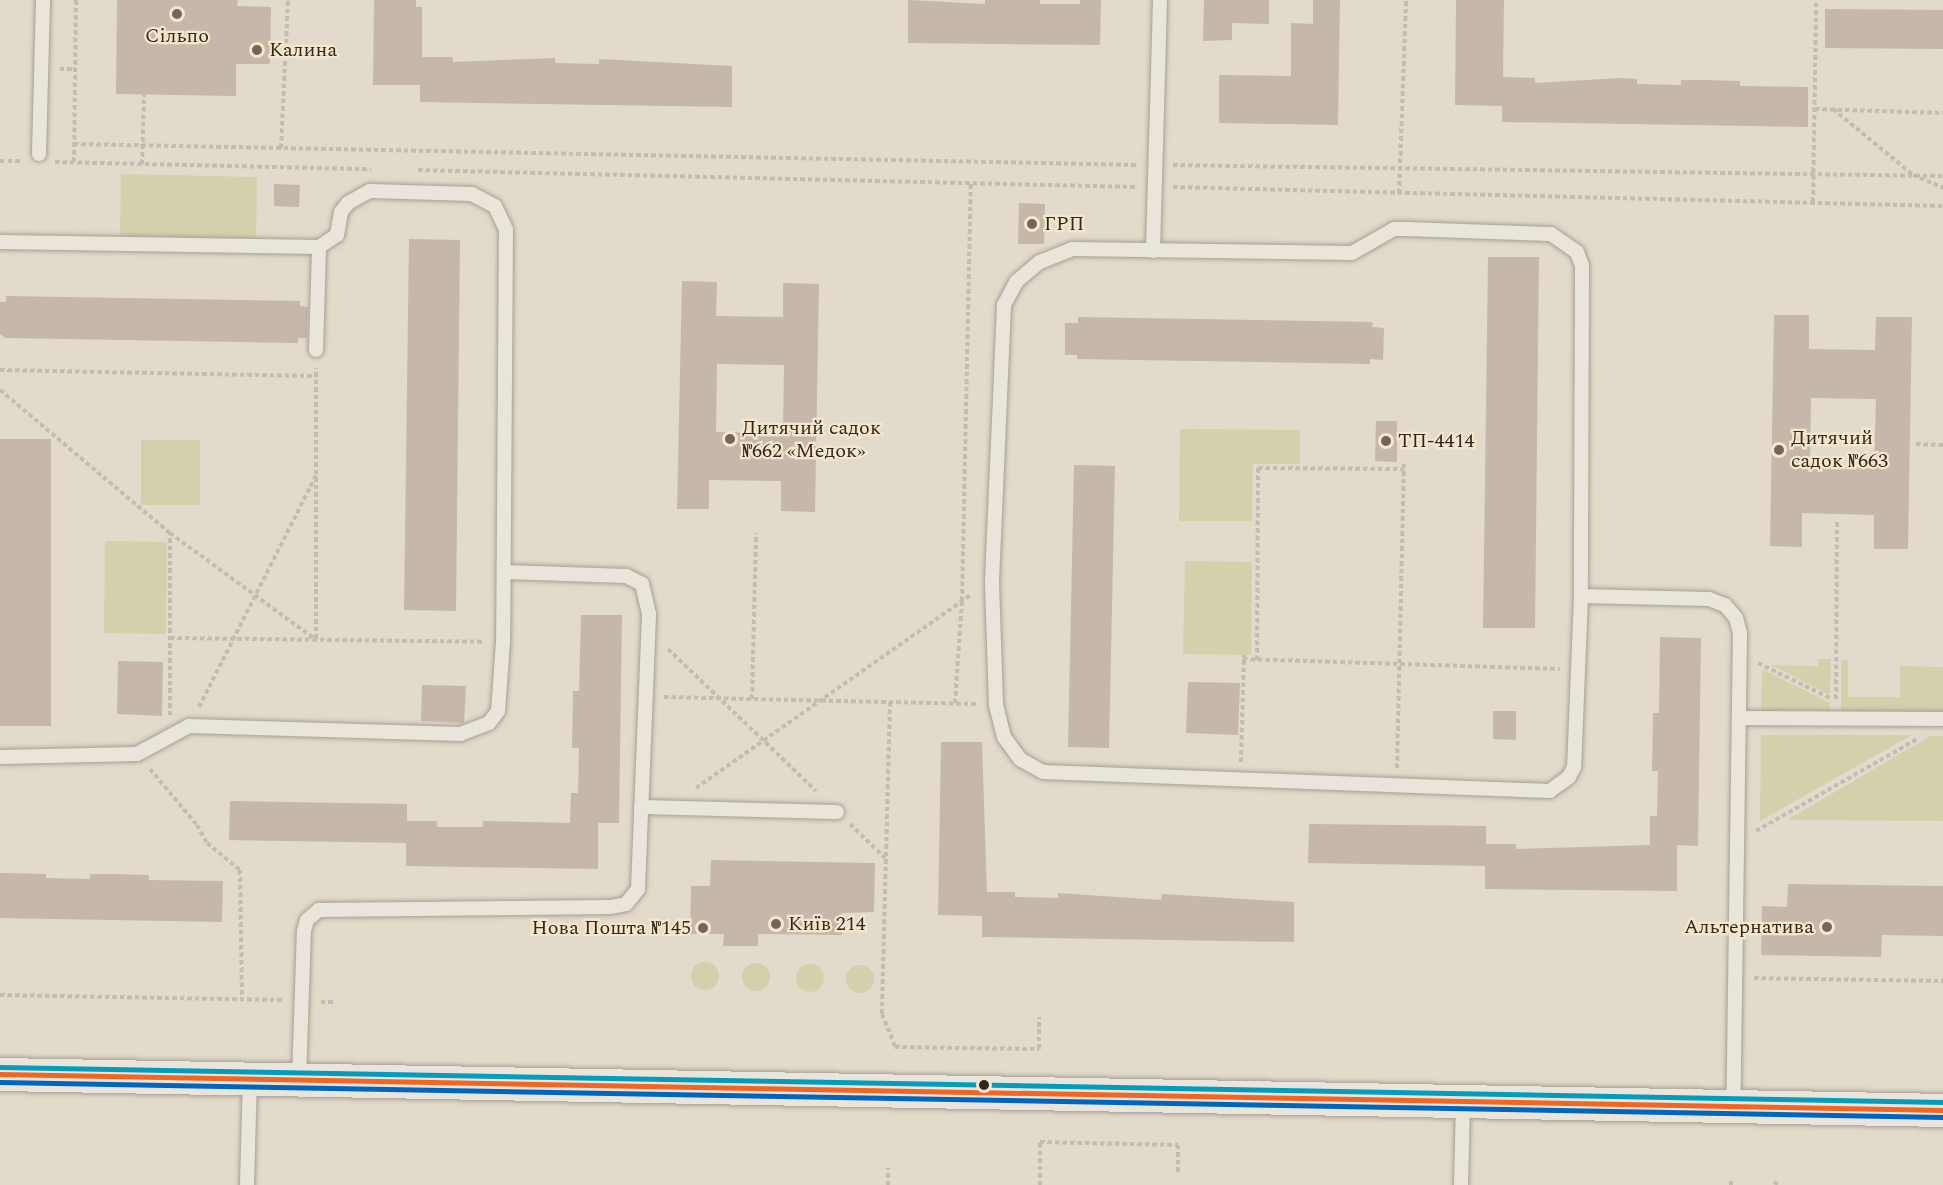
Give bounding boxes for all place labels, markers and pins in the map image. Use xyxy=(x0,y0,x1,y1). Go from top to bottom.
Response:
marker: Сільпо xyxy=(170,7,184,21)
place label: Сільпо xyxy=(145,24,209,48)
place label: Калина xyxy=(269,38,337,62)
marker: Калина xyxy=(250,43,264,57)
place label: ГРП xyxy=(1044,212,1084,236)
marker: ГРП xyxy=(1025,217,1039,231)
place label: Дитячий садок №662 «Медок» xyxy=(742,416,881,463)
place label: Дитячий садок №663 xyxy=(1791,426,1888,473)
place label: ТП-4414 xyxy=(1398,429,1475,453)
marker: Дитячий садок №662 «Медок» xyxy=(723,432,737,446)
marker: ТП-4414 xyxy=(1379,434,1393,448)
marker: Дитячий садок №663 xyxy=(1772,443,1786,457)
place label: Київ 214 xyxy=(788,912,866,936)
place label: Альтернатива xyxy=(1684,915,1814,939)
place label: Нова Пошта №145 xyxy=(532,916,691,940)
marker: Київ 214 xyxy=(769,917,783,931)
marker: Альтернатива xyxy=(1818,918,1836,936)
marker: Нова Пошта №145 xyxy=(696,921,710,935)
unlabelled marker xyxy=(978,1079,990,1091)

